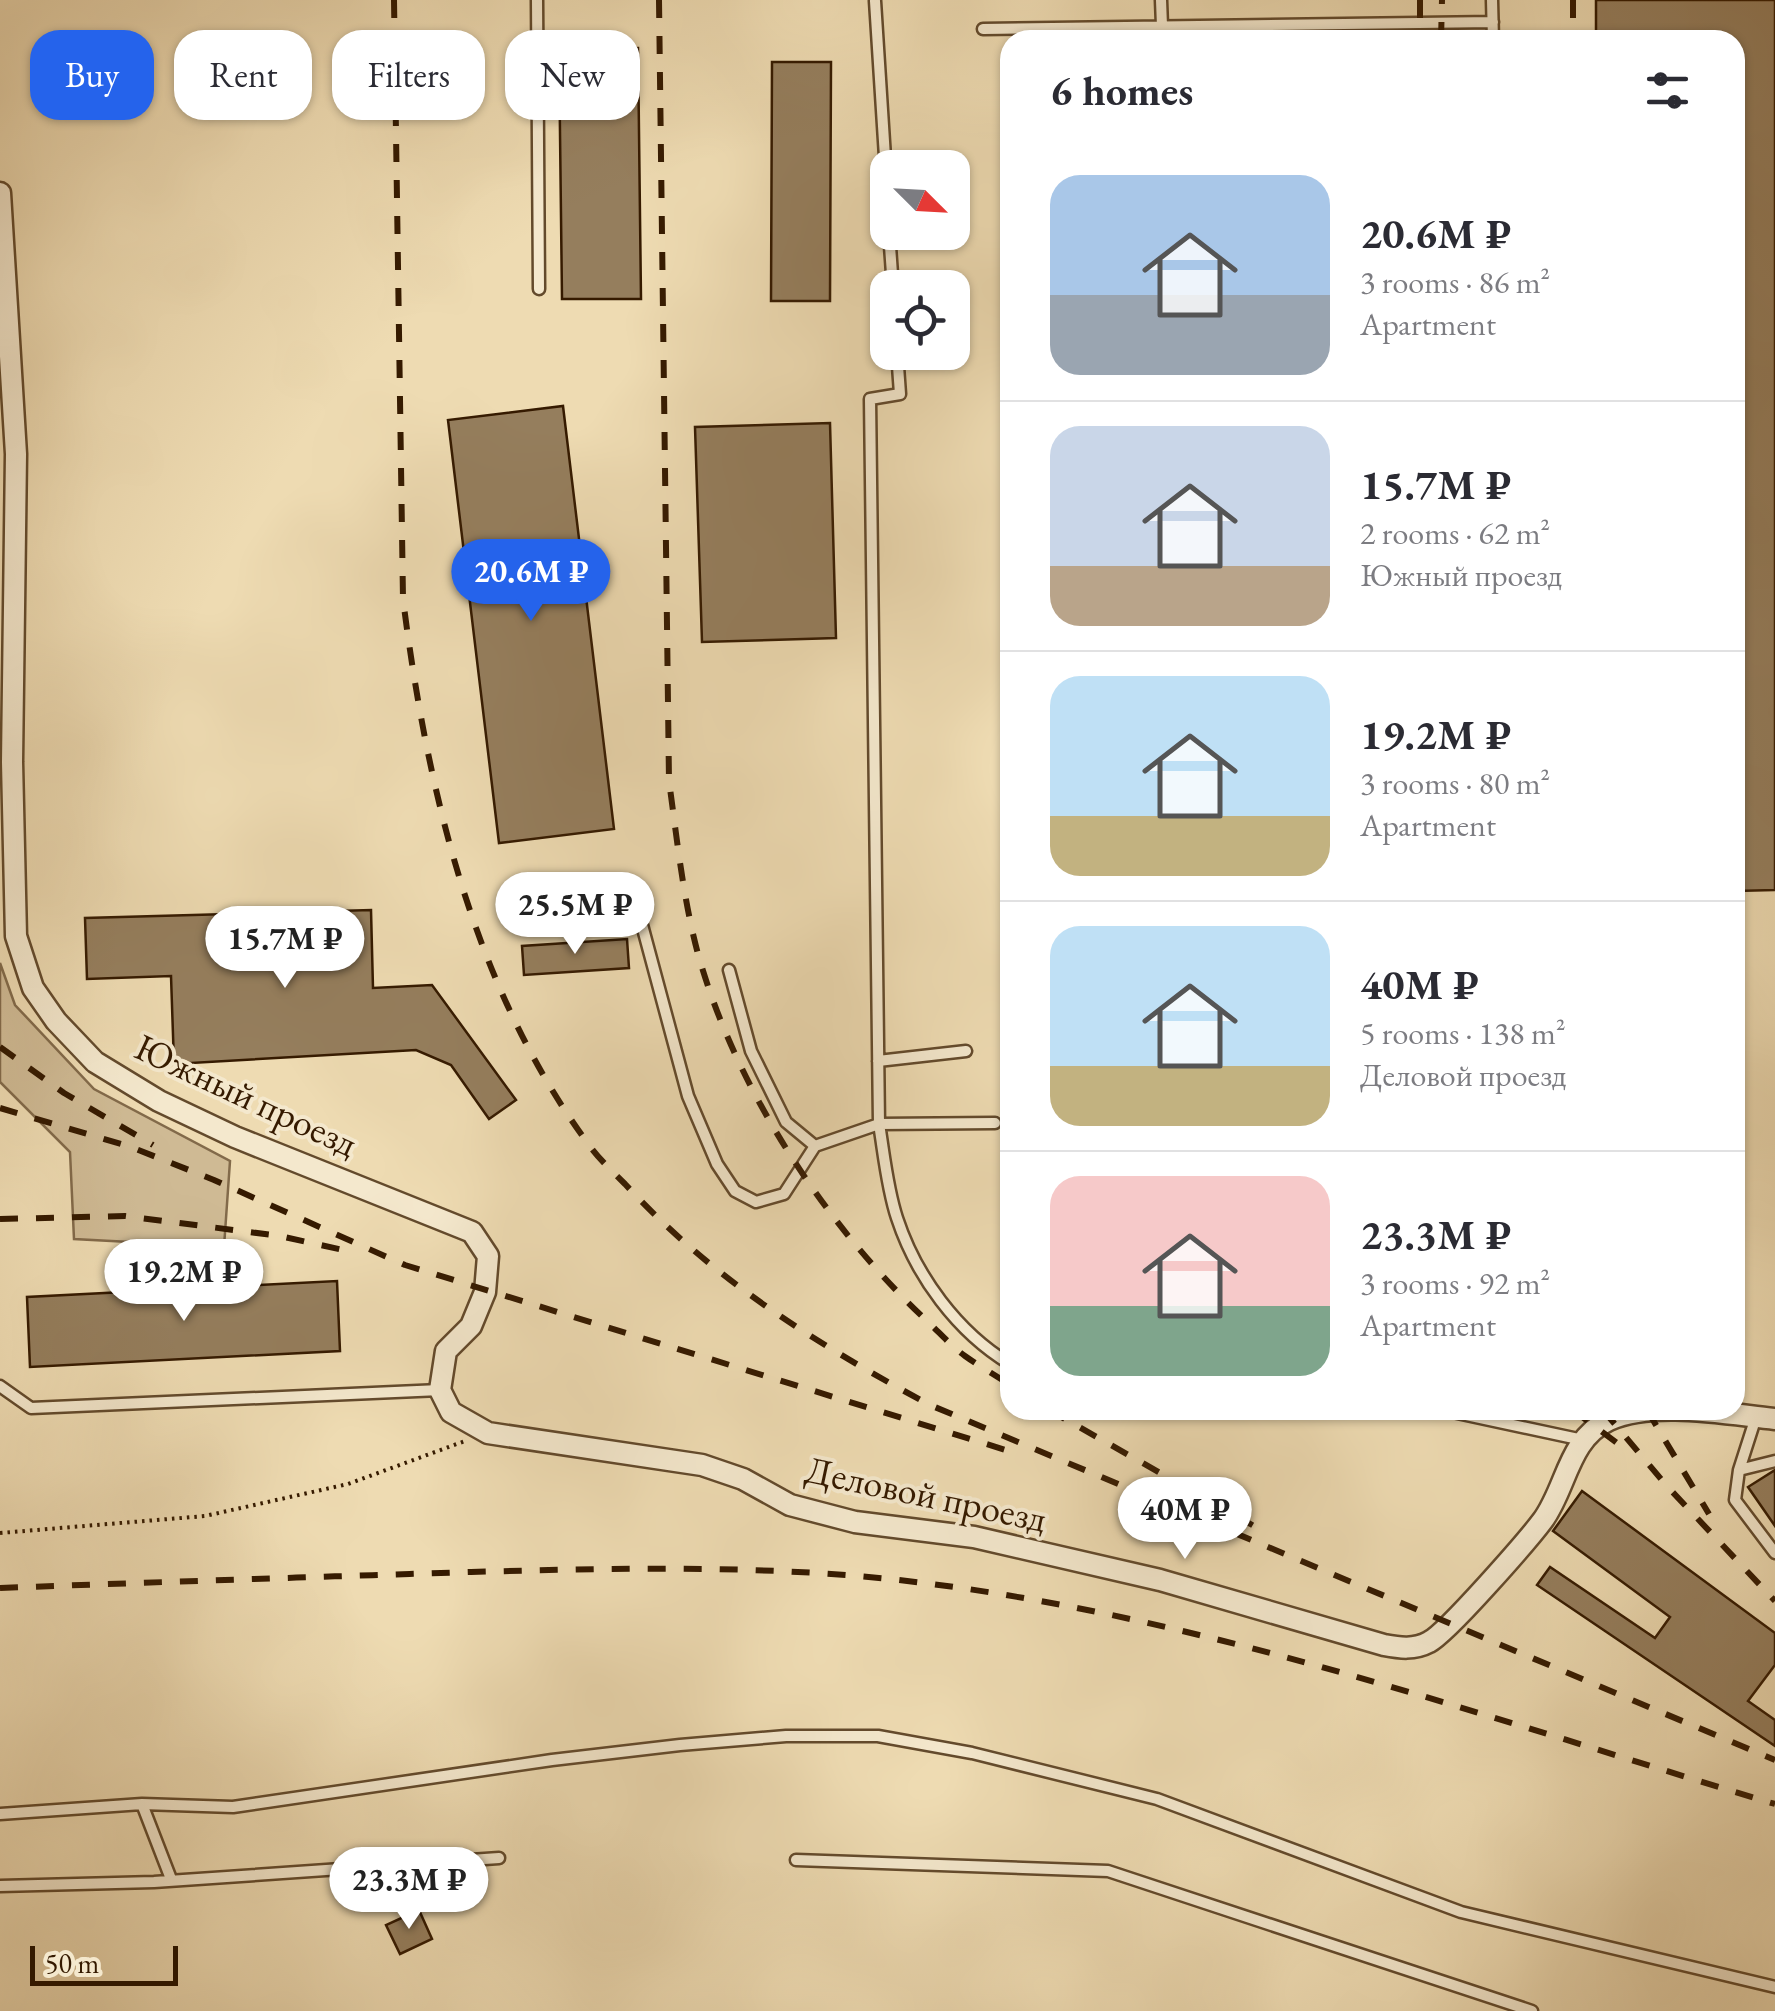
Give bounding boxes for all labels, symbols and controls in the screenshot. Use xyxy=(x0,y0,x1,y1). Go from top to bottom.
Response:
chip: Buy xyxy=(30,30,154,120)
chip: Rent xyxy=(174,30,312,120)
chip: Filters xyxy=(332,30,485,120)
chip: New xyxy=(505,30,640,120)
text: 6 homes xyxy=(1050,63,1193,118)
icon: filters xyxy=(1640,63,1695,118)
north arrow xyxy=(870,150,970,250)
map controls xyxy=(870,150,970,370)
text: 20.6M ₽ xyxy=(1360,206,1511,261)
icon: home xyxy=(1130,215,1250,335)
text: 3 rooms · 86 m² xyxy=(1360,261,1550,303)
button: locate xyxy=(870,270,970,370)
text: Apartment xyxy=(1360,303,1496,345)
text: 15.7M ₽ xyxy=(1360,457,1511,512)
icon: home xyxy=(1130,466,1250,586)
text: 2 rooms · 62 m² xyxy=(1360,512,1550,554)
pin: 20.6M ₽ xyxy=(439,539,623,624)
text: 20.6M ₽ xyxy=(473,550,589,592)
text: Южный проезд xyxy=(1360,554,1562,596)
text: 19.2M ₽ xyxy=(1360,707,1511,762)
icon: home xyxy=(1130,716,1250,836)
text: 3 rooms · 80 m² xyxy=(1360,762,1550,804)
text: Apartment xyxy=(1360,804,1496,846)
pin: 25.5M ₽ xyxy=(483,872,667,957)
text: 25.5M ₽ xyxy=(517,883,633,925)
pin: 15.7M ₽ xyxy=(193,906,377,991)
text: 15.7M ₽ xyxy=(227,917,343,959)
text: 40M ₽ xyxy=(1360,957,1479,1012)
icon: home xyxy=(1130,966,1250,1086)
text: 5 rooms · 138 m² xyxy=(1360,1012,1566,1054)
street label: Южный проезд xyxy=(127,1022,365,1167)
text: Деловой проезд xyxy=(1360,1054,1566,1096)
text: 23.3M ₽ xyxy=(1360,1207,1511,1262)
icon: home xyxy=(1130,1216,1250,1336)
pin: 19.2M ₽ xyxy=(92,1239,276,1324)
text: 19.2M ₽ xyxy=(126,1250,242,1292)
text: 3 rooms · 92 m² xyxy=(1360,1262,1550,1304)
text: Apartment xyxy=(1360,1304,1496,1346)
street label: Деловой проезд xyxy=(801,1444,1051,1543)
pin: 40M ₽ xyxy=(1115,1477,1255,1562)
text: 40M ₽ xyxy=(1140,1488,1230,1530)
pin: 23.3M ₽ xyxy=(317,1847,501,1932)
text: 23.3M ₽ xyxy=(351,1858,467,1900)
scale bar xyxy=(30,1941,178,1986)
text: 50 m xyxy=(45,1945,99,1981)

